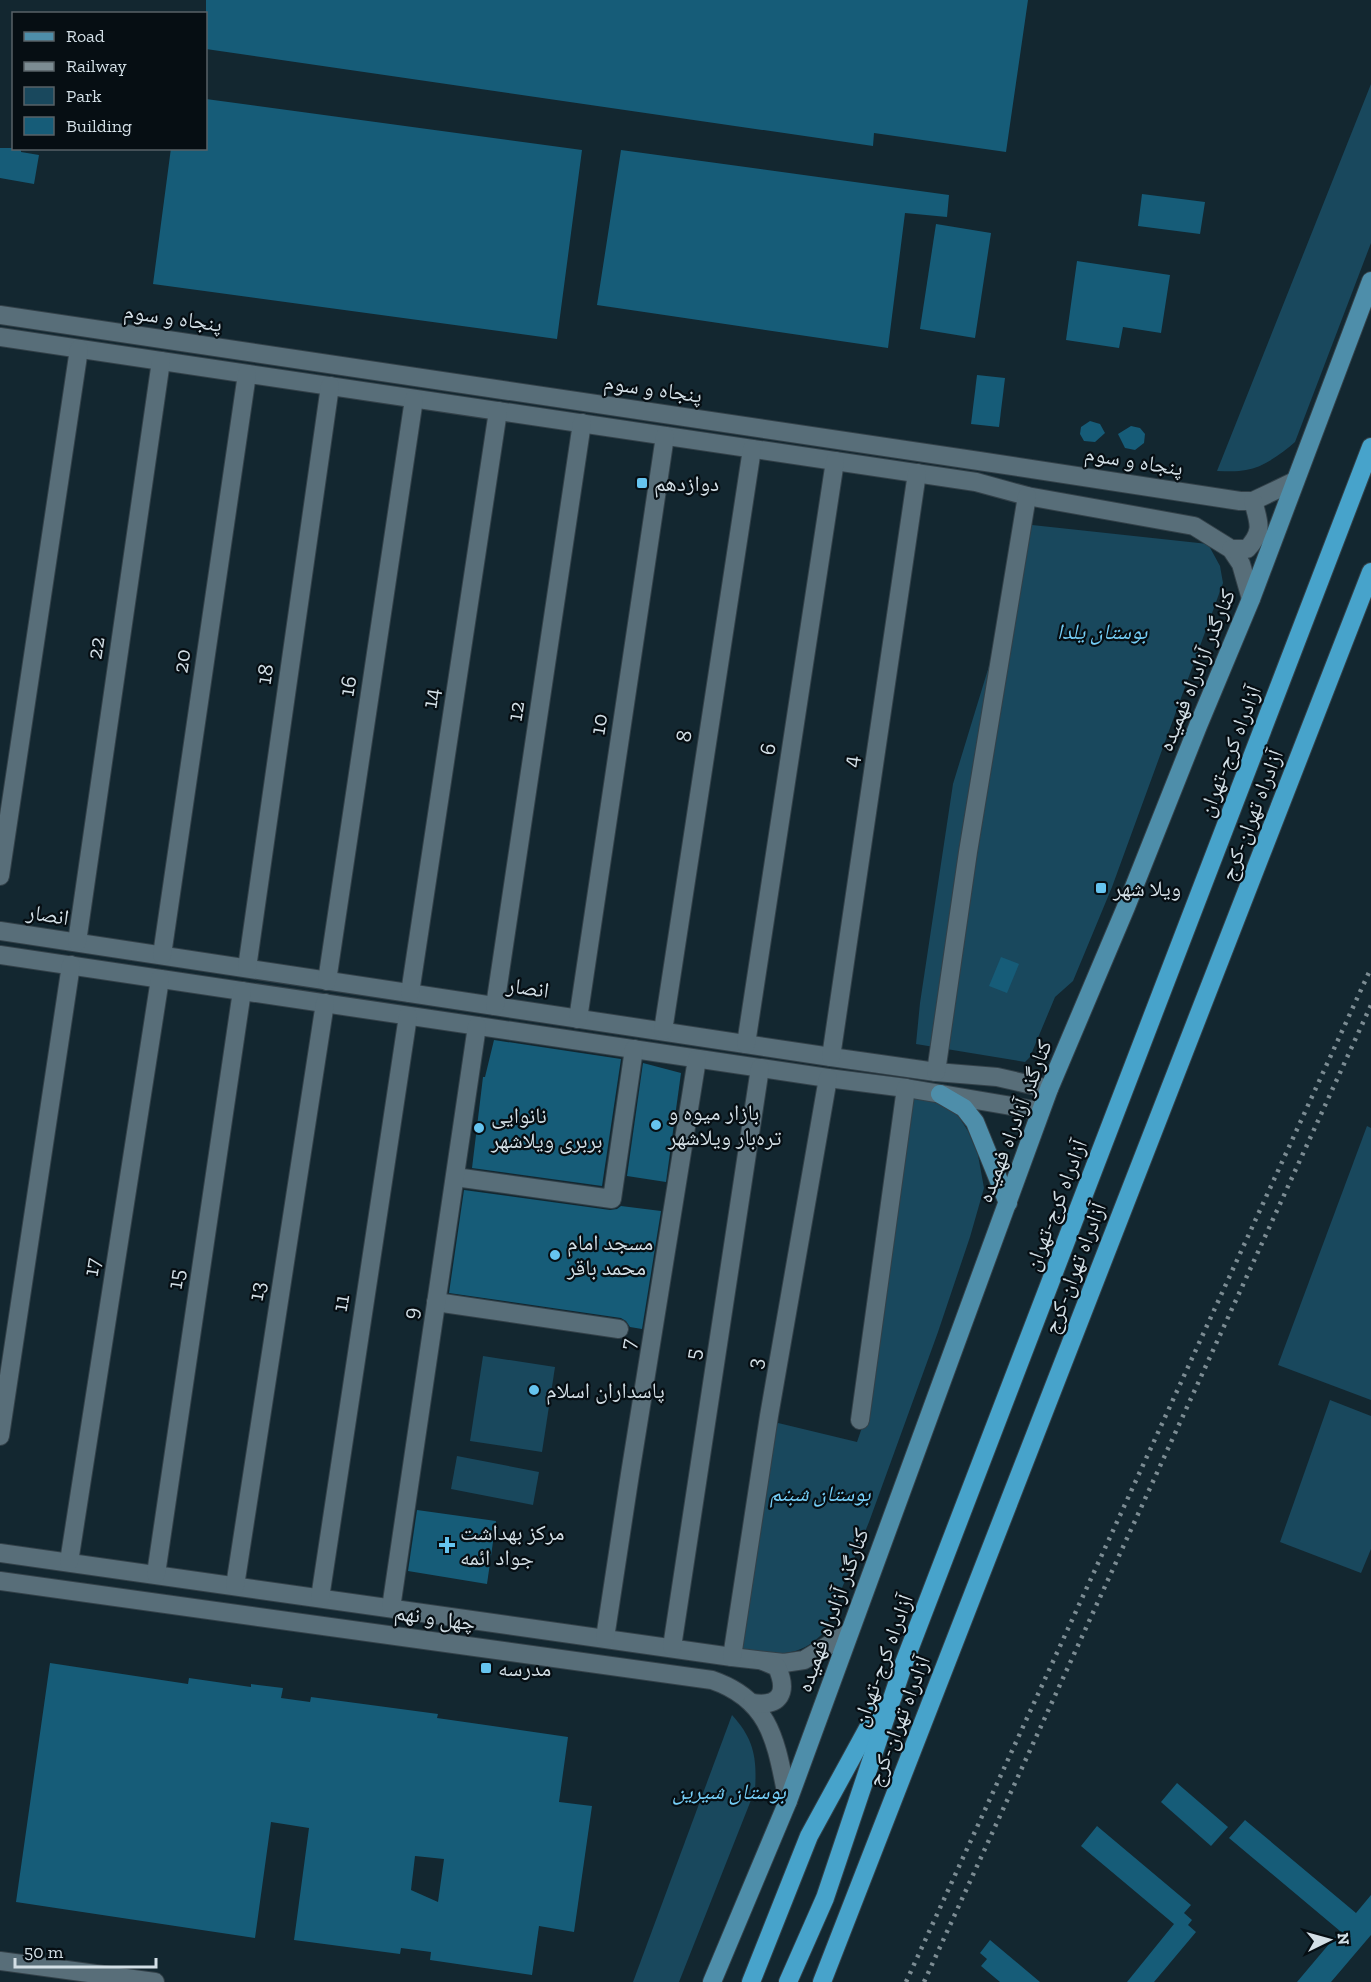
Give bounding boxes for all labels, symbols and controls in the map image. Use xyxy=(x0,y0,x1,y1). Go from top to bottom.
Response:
legend xyxy=(12,12,207,150)
text: Road xyxy=(66,25,105,47)
text: Railway xyxy=(66,55,128,77)
text: Park xyxy=(66,85,102,107)
text: Building xyxy=(66,115,132,137)
street label: پنجاه و سوم xyxy=(122,297,224,339)
street label: پنجاه و سوم xyxy=(602,368,704,410)
street label: پنجاه و سوم xyxy=(1083,439,1185,483)
place label: دوازدهم xyxy=(654,470,719,498)
marker: دوازدهم xyxy=(635,476,649,490)
street label: کنارگذر آزادراه فهمیده xyxy=(1152,585,1241,755)
park label: بوستان یلدا xyxy=(1057,618,1148,645)
street label: 22 xyxy=(81,635,110,661)
street label: 20 xyxy=(166,647,197,675)
street label: 18 xyxy=(250,662,279,686)
street label: 16 xyxy=(333,674,362,698)
street label: آزادراه کرج-تهران xyxy=(1192,681,1267,821)
street label: 14 xyxy=(416,686,445,710)
street label: 12 xyxy=(501,699,530,723)
street label: 10 xyxy=(584,712,613,737)
street label: 8 xyxy=(669,728,698,744)
street label: 6 xyxy=(753,741,782,757)
street label: آزادراه تهران-کرج xyxy=(1214,745,1289,885)
street label: 4 xyxy=(836,753,865,769)
place label: ویلا شهر xyxy=(1112,875,1181,902)
marker: ویلا شهر xyxy=(1094,881,1108,895)
street label: انصار xyxy=(24,898,71,931)
street label: انصار xyxy=(504,971,551,1004)
street label: کنارگذر آزادراه فهمیده xyxy=(971,1036,1058,1207)
place label: بازار میوه و تره‌بار ویلاشهر xyxy=(667,1099,782,1151)
place label: نانوایی بربری ویلاشهر xyxy=(490,1102,602,1154)
marker: بازار میوه و تره‌بار ویلاشهر xyxy=(649,1118,663,1132)
marker: نانوایی بربری ویلاشهر xyxy=(472,1121,486,1135)
street label: آزادراه کرج-تهران xyxy=(1018,1135,1093,1275)
street label: آزادراه تهران-کرج xyxy=(1037,1198,1112,1338)
place label: مسجد امام محمد باقر xyxy=(566,1229,653,1281)
marker: مسجد امام محمد باقر xyxy=(548,1248,562,1262)
street label: 17 xyxy=(77,1255,106,1278)
street label: 15 xyxy=(161,1267,190,1291)
street label: 13 xyxy=(242,1279,271,1303)
street label: 11 xyxy=(326,1292,355,1314)
street label: 9 xyxy=(396,1305,425,1321)
street label: 7 xyxy=(613,1336,642,1352)
street label: 5 xyxy=(678,1346,707,1362)
street label: 3 xyxy=(740,1355,769,1371)
place label: پاسداران اسلام xyxy=(546,1377,665,1405)
marker: پاسداران اسلام xyxy=(527,1383,541,1397)
park label: بوستان شبنم xyxy=(770,1480,871,1508)
place label: مرکز بهداشت جواد ائمه xyxy=(460,1519,564,1571)
street label: کنارگذر آزادراه فهمیده xyxy=(790,1525,875,1696)
marker: مرکز بهداشت جواد ائمه xyxy=(438,1536,456,1554)
street label: آزادراه کرج-تهران xyxy=(846,1590,919,1730)
street label: چهل و نهم xyxy=(392,1598,477,1638)
street label: آزادراه تهران-کرج xyxy=(861,1651,936,1791)
place label: مدرسه xyxy=(498,1655,551,1682)
marker: مدرسه xyxy=(479,1661,493,1675)
park label: بوستان شیرین xyxy=(672,1778,787,1805)
north arrow xyxy=(1299,1910,1359,1970)
scale bar xyxy=(15,1931,156,1969)
text: N xyxy=(1333,1932,1353,1946)
text: 50 m xyxy=(24,1941,64,1963)

